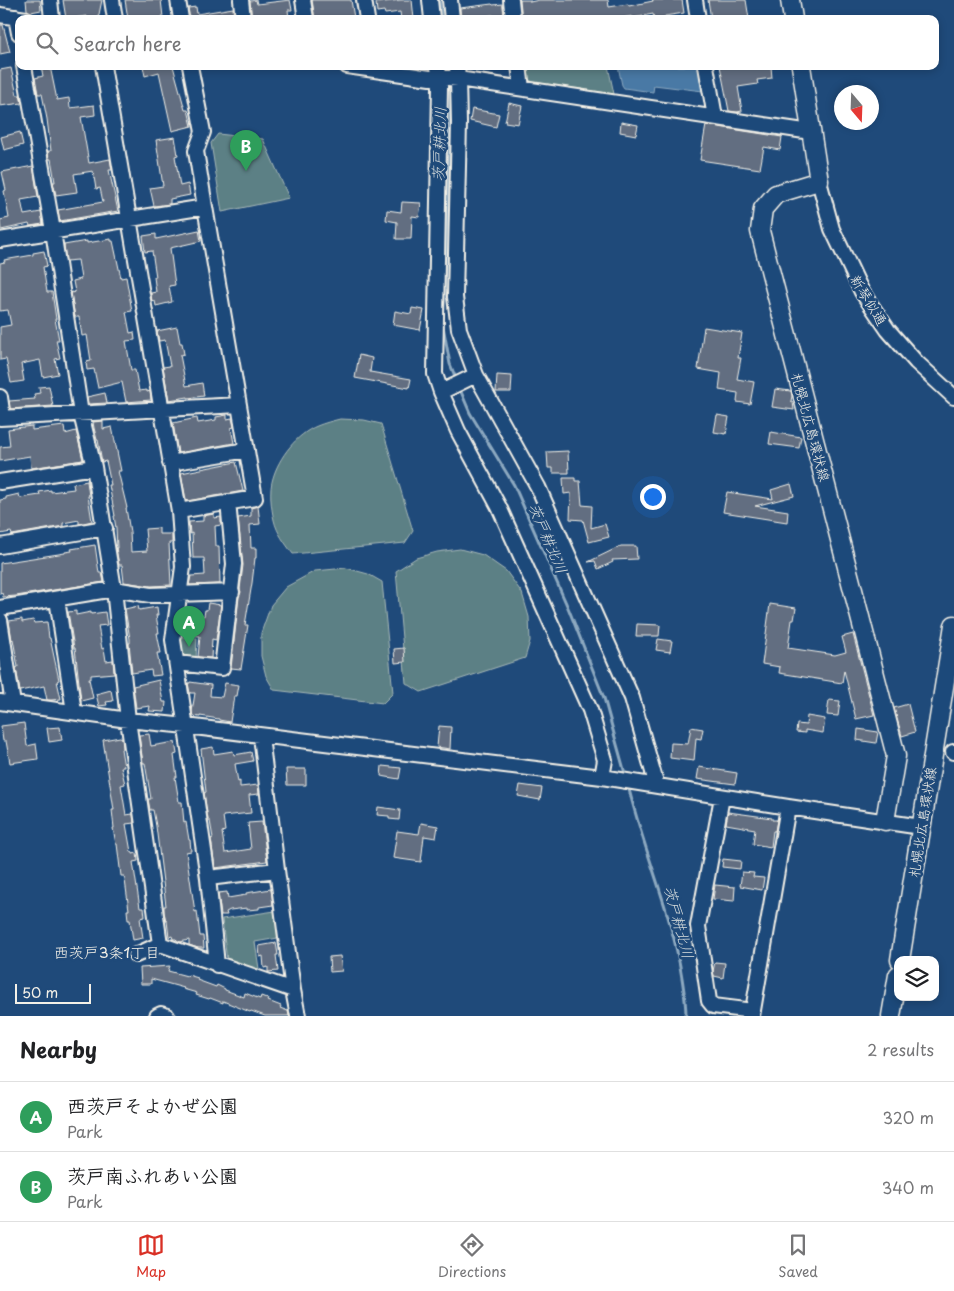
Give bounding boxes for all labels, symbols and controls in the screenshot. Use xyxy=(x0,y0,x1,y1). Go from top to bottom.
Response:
search box xyxy=(15,15,939,70)
icon: search xyxy=(33,29,61,57)
text: Search here xyxy=(73,29,182,57)
north arrow xyxy=(834,85,879,130)
water label: 茨戸耕北川 xyxy=(425,106,451,182)
pin: B xyxy=(230,130,262,171)
street label: 新琴似通 xyxy=(846,271,892,329)
street label: 札幌北広島環状線 xyxy=(786,370,836,484)
your location xyxy=(640,484,666,510)
water label: 茨戸耕北川 xyxy=(524,499,574,577)
pin: A xyxy=(173,606,205,647)
street label: 札幌北広島環状線 xyxy=(903,765,941,879)
water label: 茨戸耕北川 xyxy=(659,883,701,961)
district label: 西茨戸3条1丁目 xyxy=(54,940,160,963)
map controls xyxy=(894,956,939,1001)
button: layers xyxy=(894,956,939,1001)
scale bar xyxy=(15,981,91,1004)
text: 50 m xyxy=(22,982,58,1003)
text: Nearby xyxy=(20,1033,97,1065)
text: 2 results xyxy=(867,1037,934,1061)
text: 西茨戸そよかぜ公園 xyxy=(67,1091,238,1119)
text: A xyxy=(30,1105,42,1129)
text: 320 m xyxy=(883,1105,934,1129)
text: Park xyxy=(67,1119,103,1143)
text: 茨戸南ふれあい公園 xyxy=(67,1161,238,1189)
text: B xyxy=(31,1175,41,1199)
text: 340 m xyxy=(882,1175,934,1199)
text: Park xyxy=(67,1189,103,1213)
tab: Map xyxy=(136,1231,166,1282)
tab: Directions xyxy=(438,1231,506,1282)
tab: Saved xyxy=(778,1231,818,1282)

